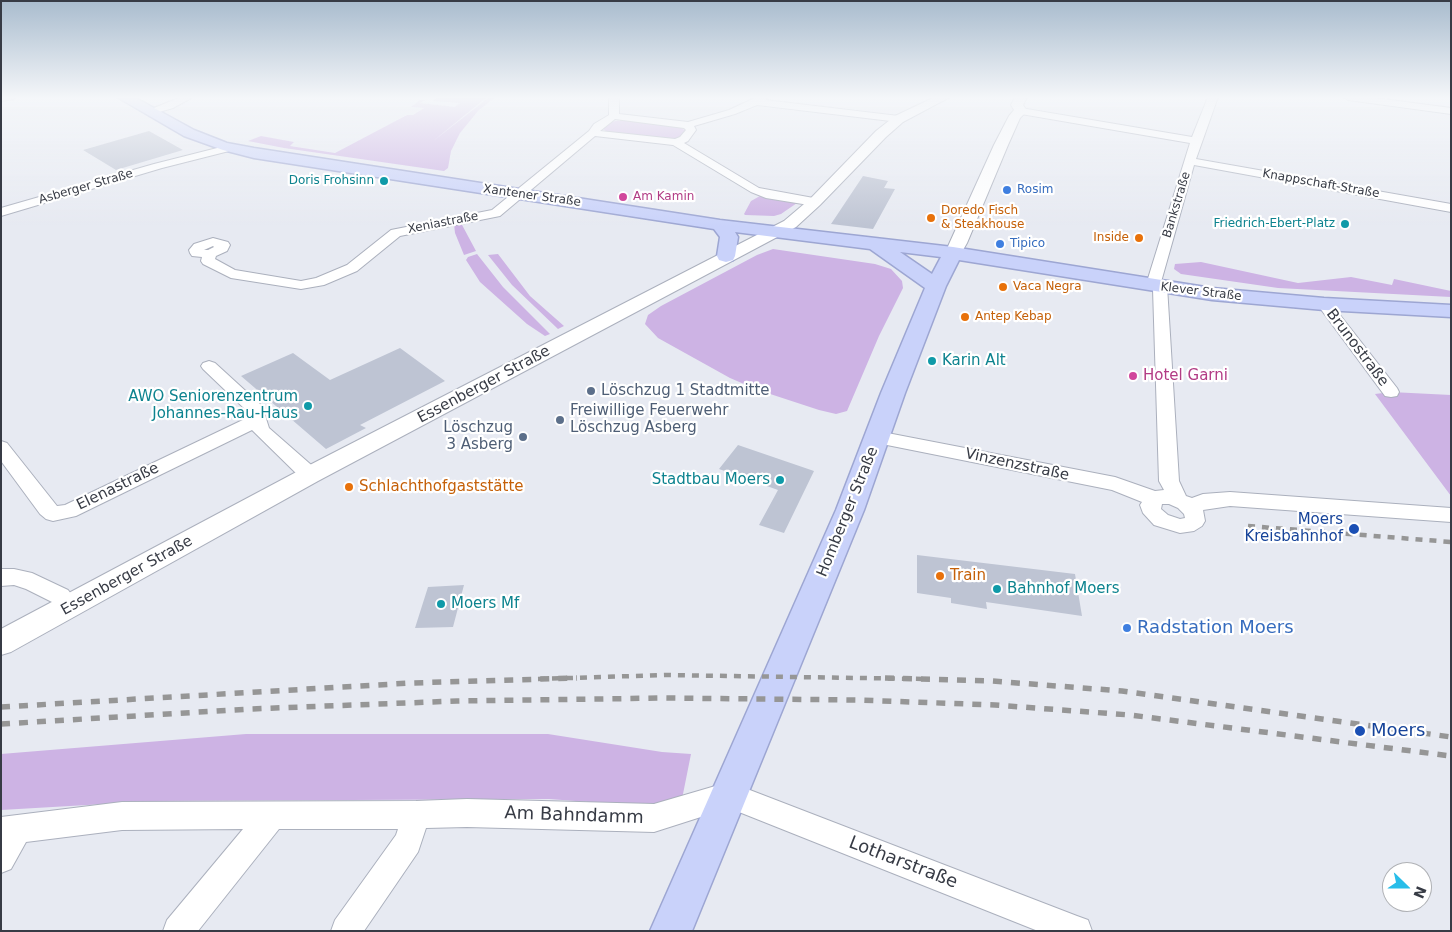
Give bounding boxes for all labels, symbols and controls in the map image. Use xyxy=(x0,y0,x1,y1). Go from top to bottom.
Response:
street label: Asberger Straße xyxy=(37,167,135,207)
street label: Knappschaft-Straße xyxy=(1261,167,1381,201)
street label: Bankstraße xyxy=(1160,170,1194,240)
place label: Doris Frohsinn xyxy=(289,174,374,188)
marker: Doris Frohsinn xyxy=(378,175,390,187)
street label: Xantener Straße xyxy=(482,182,582,210)
place label: Rosim xyxy=(1017,183,1053,197)
marker: Rosim xyxy=(1001,184,1013,196)
place label: Am Kamin xyxy=(633,190,694,204)
marker: Am Kamin xyxy=(617,191,629,203)
place label: Doredo Fisch & Steakhouse xyxy=(941,204,1024,232)
street label: Xeniastraße xyxy=(407,209,479,237)
marker: Doredo Fisch & Steakhouse xyxy=(925,212,937,224)
place label: Friedrich-Ebert-Platz xyxy=(1213,217,1335,231)
marker: Friedrich-Ebert-Platz xyxy=(1339,218,1351,230)
place label: Inside xyxy=(1093,231,1129,245)
marker: Inside xyxy=(1133,232,1145,244)
place label: Tipico xyxy=(1010,237,1045,251)
marker: Tipico xyxy=(994,238,1006,250)
place label: Vaca Negra xyxy=(1013,280,1082,294)
street label: Klever Straße xyxy=(1160,280,1242,304)
marker: Vaca Negra xyxy=(997,281,1009,293)
street label: Brunostraße xyxy=(1322,306,1392,390)
place label: Antep Kebap xyxy=(975,310,1052,324)
marker: Antep Kebap xyxy=(959,311,971,323)
street label: Essenberger Straße xyxy=(415,342,553,428)
place label: Karin Alt xyxy=(942,352,1006,370)
marker: Karin Alt xyxy=(926,355,938,367)
place label: Hotel Garni xyxy=(1143,367,1228,385)
marker: Hotel Garni xyxy=(1127,370,1139,382)
place label: Löschzug 1 Stadtmitte xyxy=(601,382,770,400)
marker: Löschzug 1 Stadtmitte xyxy=(585,385,597,397)
place label: AWO Seniorenzentrum Johannes-Rau-Haus xyxy=(128,388,298,423)
marker: AWO Seniorenzentrum Johannes-Rau-Haus xyxy=(302,400,314,412)
place label: Freiwillige Feuerwehr Löschzug Asberg xyxy=(570,402,728,437)
marker: Freiwillige Feuerwehr Löschzug Asberg xyxy=(554,414,566,426)
place label: Löschzug 3 Asberg xyxy=(443,419,513,454)
marker: Löschzug 3 Asberg xyxy=(517,431,529,443)
street label: Homberger Straße xyxy=(814,444,882,580)
street label: Vinzenzstraße xyxy=(963,445,1071,485)
street label: Elenastraße xyxy=(74,459,162,515)
place label: Stadtbau Moers xyxy=(652,471,770,489)
marker: Stadtbau Moers xyxy=(774,474,786,486)
place label: Schlachthofgaststätte xyxy=(359,478,524,496)
marker: Schlachthofgaststätte xyxy=(343,481,355,493)
place label: Moers Kreisbahnhof xyxy=(1244,511,1343,546)
marker: Moers Kreisbahnhof xyxy=(1347,522,1361,536)
street label: Essenberger Straße xyxy=(58,532,196,620)
place label: Train xyxy=(950,567,986,585)
marker: Train xyxy=(934,570,946,582)
place label: Bahnhof Moers xyxy=(1007,580,1120,598)
marker: Bahnhof Moers xyxy=(991,583,1003,595)
place label: Moers Mf xyxy=(451,595,519,613)
marker: Moers Mf xyxy=(435,598,447,610)
place label: Radstation Moers xyxy=(1137,617,1294,639)
marker: Radstation Moers xyxy=(1121,622,1133,634)
place label: Moers xyxy=(1371,720,1425,742)
marker: Moers xyxy=(1353,724,1367,738)
street label: Am Bahndamm xyxy=(504,803,644,829)
street label: Lotharstraße xyxy=(845,832,961,894)
north arrow xyxy=(1382,862,1432,912)
text: N xyxy=(1410,884,1430,901)

